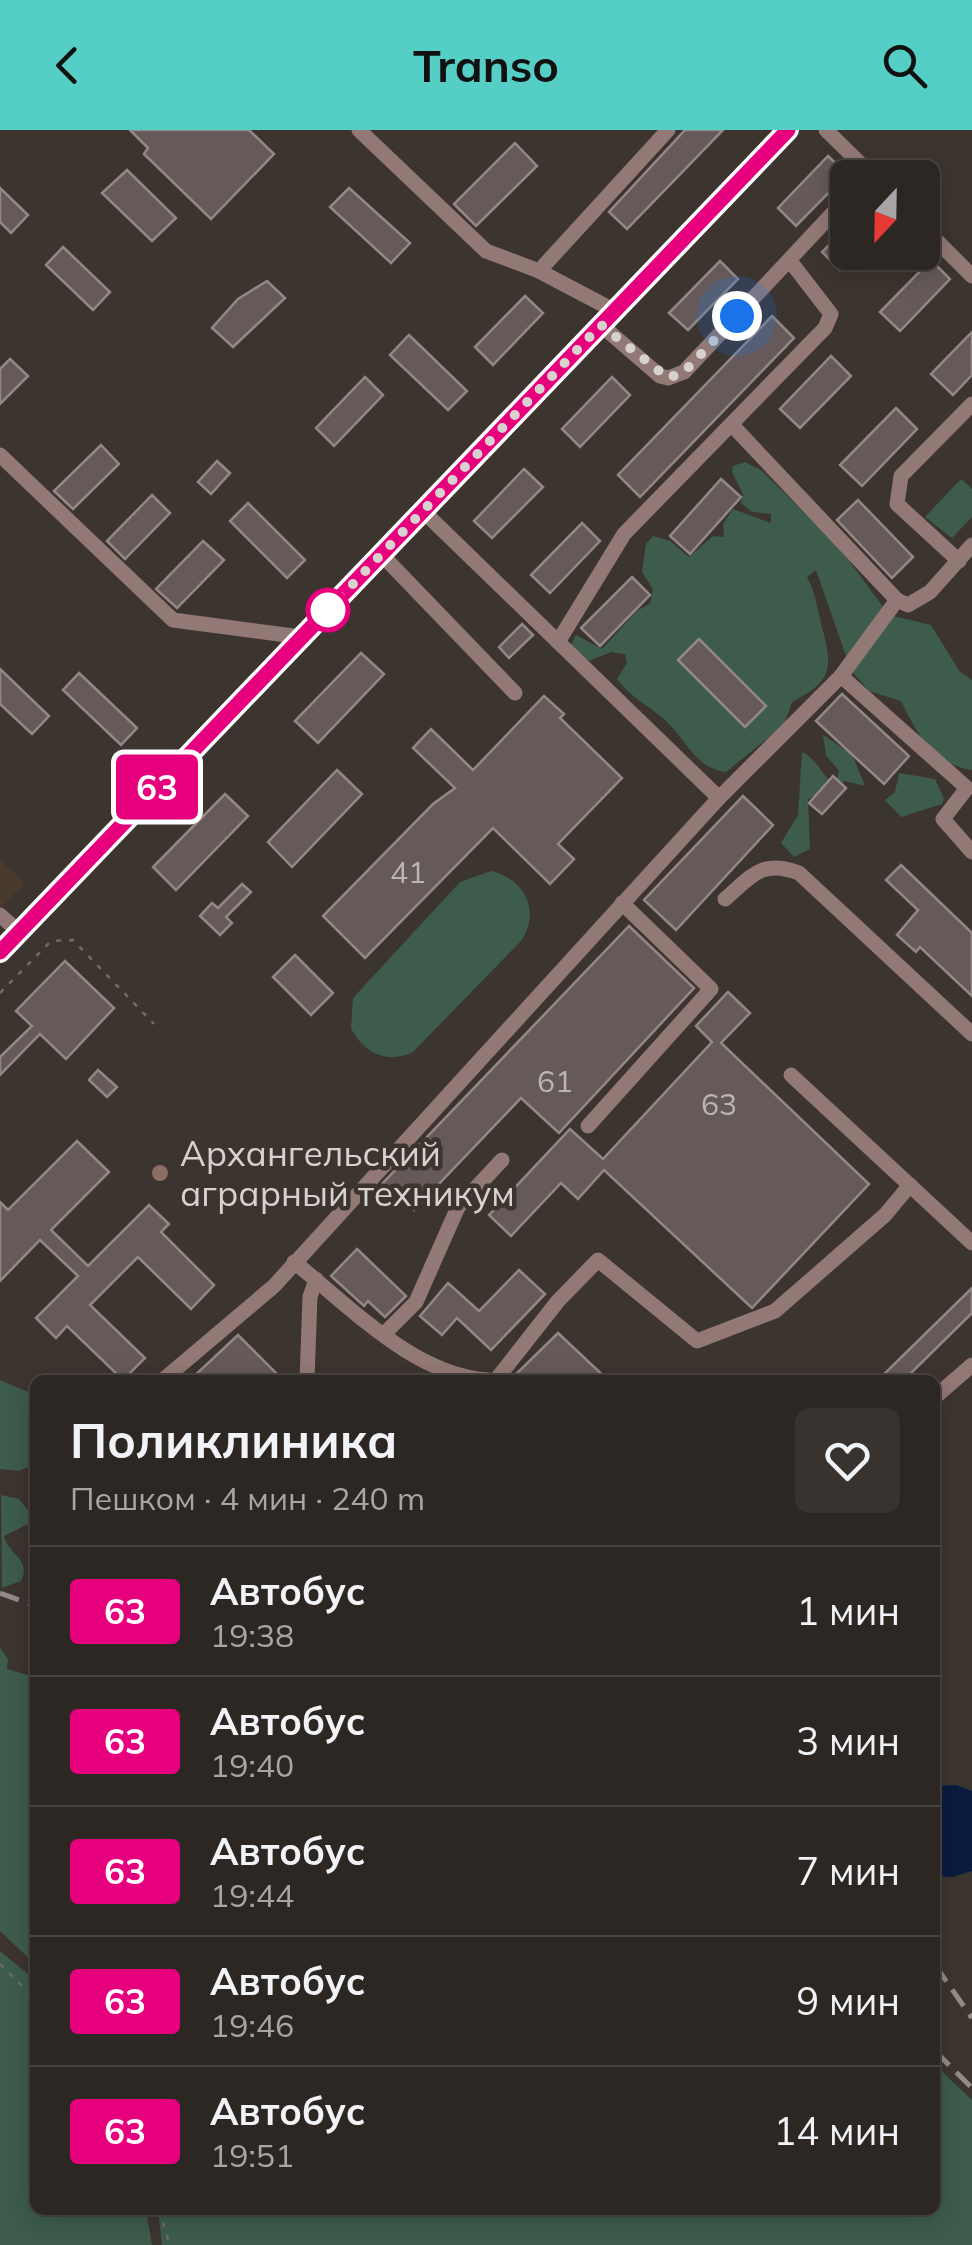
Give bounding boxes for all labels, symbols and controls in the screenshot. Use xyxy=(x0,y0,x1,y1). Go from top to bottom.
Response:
text: Transo xyxy=(413,37,559,93)
icon: back xyxy=(40,38,95,93)
icon: search xyxy=(877,38,932,93)
north arrow xyxy=(830,160,940,270)
map controls xyxy=(830,160,940,270)
your location xyxy=(712,291,762,341)
unlabelled marker xyxy=(307,589,349,631)
line badge: 63 xyxy=(112,754,202,820)
text: 63 xyxy=(136,765,178,809)
house number: 41 xyxy=(390,853,426,891)
house number: 61 xyxy=(537,1062,573,1100)
house number: 63 xyxy=(701,1085,737,1123)
place label: Архангельский аграрный техникум xyxy=(180,1131,515,1215)
marker: Архангельский аграрный техникум xyxy=(149,1162,171,1184)
button: heart xyxy=(795,1408,900,1513)
text: Поликлиника xyxy=(70,1410,398,1470)
text: Пешком · 4 мин · 240 m xyxy=(70,1478,425,1518)
text: Автобус xyxy=(210,1567,365,1615)
text: 1 мин xyxy=(796,1587,900,1635)
text: 63 xyxy=(104,1589,146,1633)
text: 19:38 xyxy=(210,1615,294,1655)
text: Автобус xyxy=(210,1697,365,1745)
text: 3 мин xyxy=(796,1717,900,1765)
text: 63 xyxy=(104,1719,146,1763)
text: 19:40 xyxy=(210,1745,294,1785)
text: Автобус xyxy=(210,1827,365,1875)
text: 7 мин xyxy=(796,1847,900,1895)
text: 63 xyxy=(104,1849,146,1893)
text: 19:44 xyxy=(210,1875,294,1915)
text: Автобус xyxy=(210,1957,365,2005)
text: 9 мин xyxy=(796,1977,900,2025)
text: 63 xyxy=(104,1979,146,2023)
text: 19:46 xyxy=(210,2005,294,2045)
text: Автобус xyxy=(210,2087,365,2135)
text: 14 мин xyxy=(774,2107,900,2155)
text: 63 xyxy=(104,2109,146,2153)
text: 19:51 xyxy=(210,2135,294,2175)

